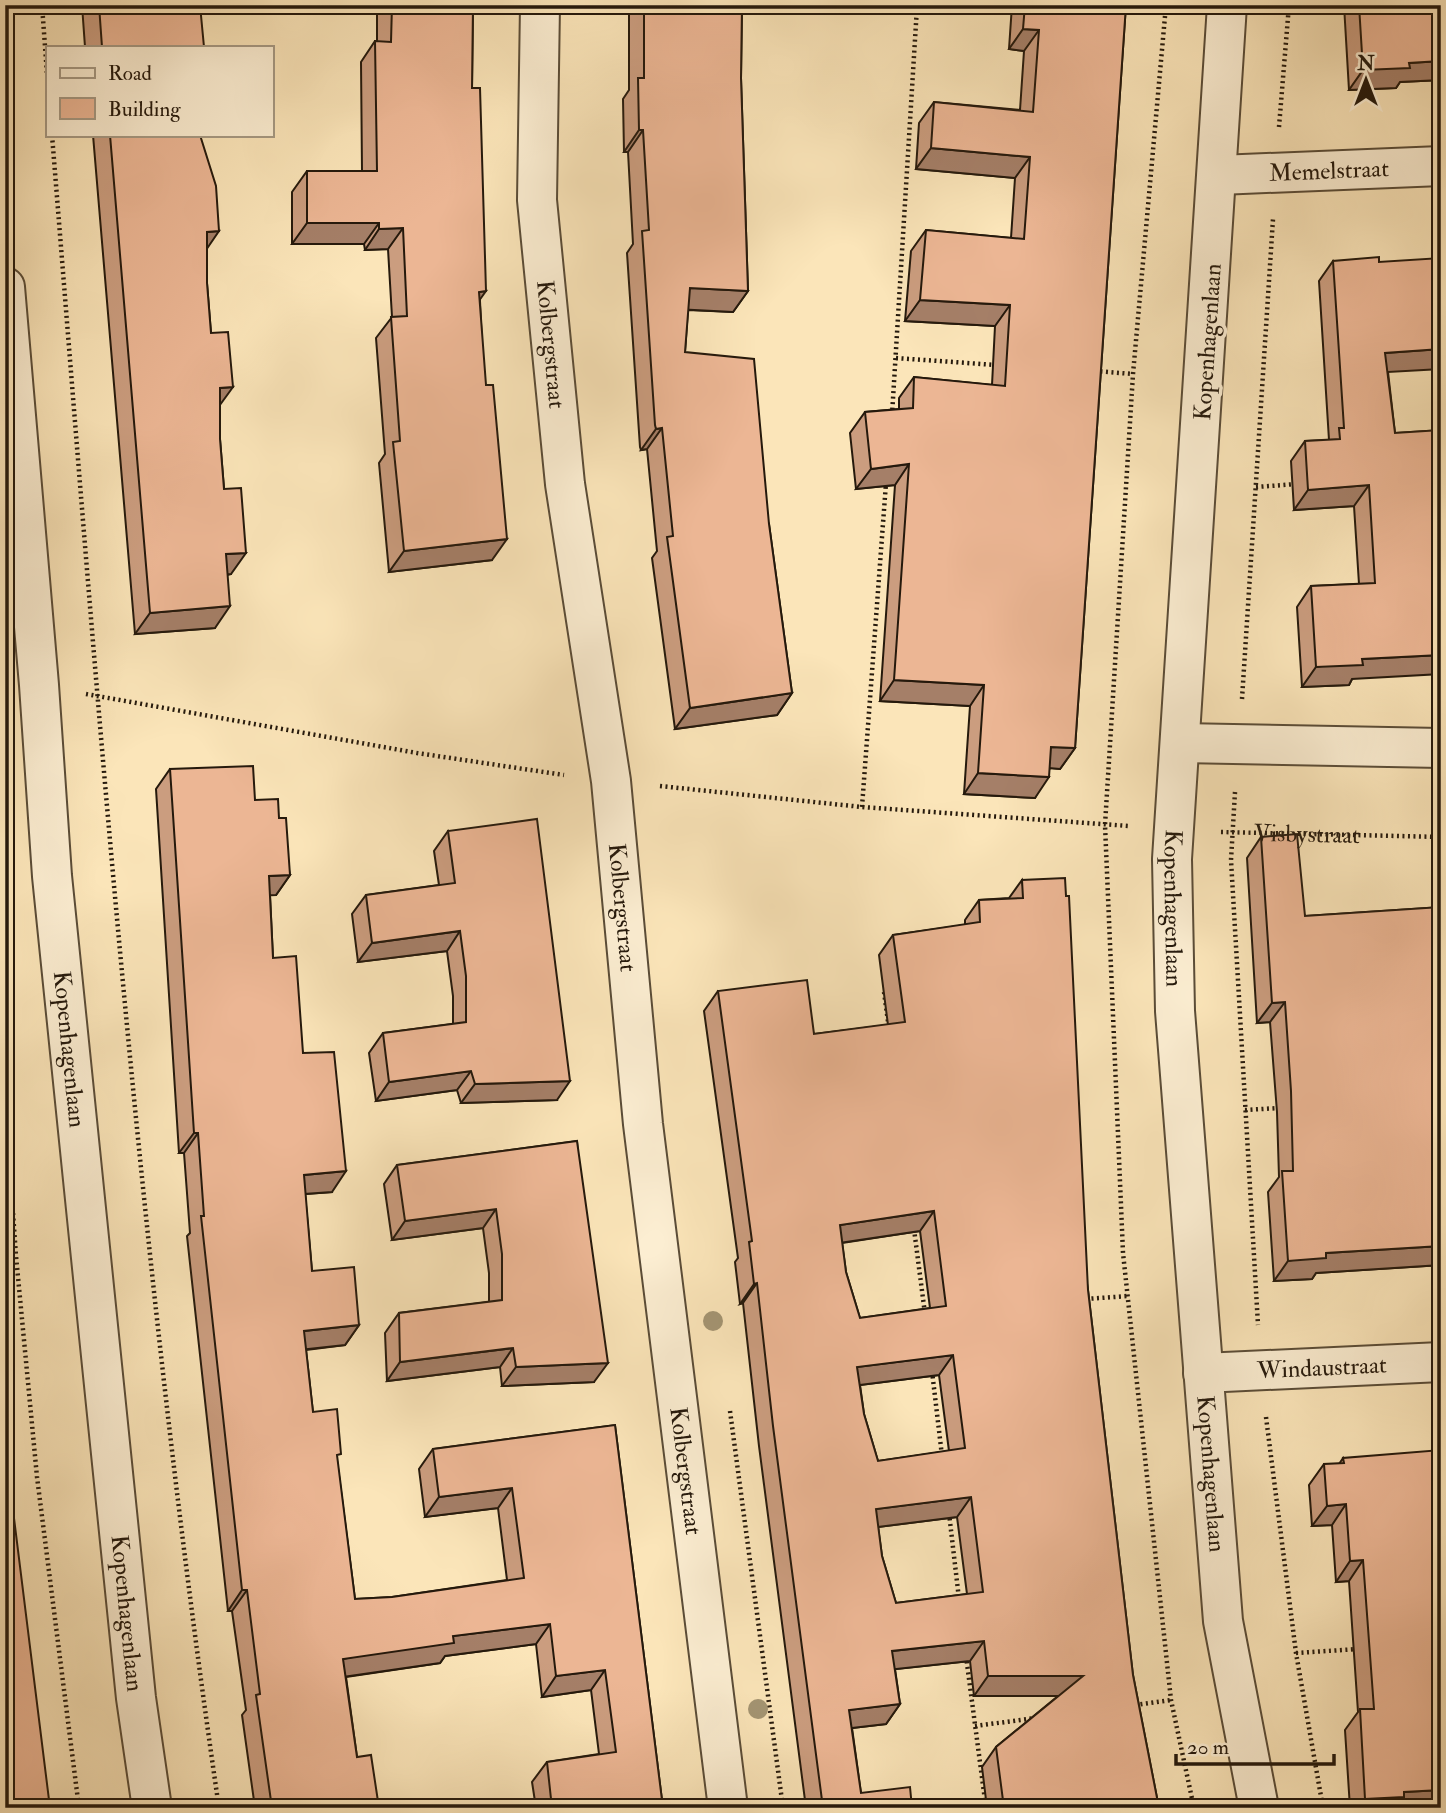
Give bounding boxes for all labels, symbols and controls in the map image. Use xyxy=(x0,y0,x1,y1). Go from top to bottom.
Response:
legend xyxy=(46,46,273,136)
north arrow xyxy=(1330,46,1400,116)
text: N xyxy=(1356,52,1375,76)
text: Road xyxy=(108,60,153,87)
text: Building xyxy=(108,96,181,123)
street label: Memelstraat xyxy=(1268,153,1390,188)
street label: Kopenhagenlaan xyxy=(1187,262,1229,422)
street label: Kolbergstraat xyxy=(529,279,573,410)
street label: Visbystraat xyxy=(1254,817,1361,851)
street label: Kopenhagenlaan xyxy=(1156,829,1190,987)
street label: Kolbergstraat xyxy=(601,842,644,973)
street label: Kopenhagenlaan xyxy=(46,969,93,1129)
street label: Windaustraat xyxy=(1255,1349,1388,1386)
street label: Kopenhagenlaan xyxy=(1190,1394,1233,1553)
street label: Kolbergstraat xyxy=(663,1405,709,1537)
street label: Kopenhagenlaan xyxy=(104,1533,151,1693)
scale bar xyxy=(1176,1722,1334,1766)
text: 20 m xyxy=(1187,1734,1229,1761)

